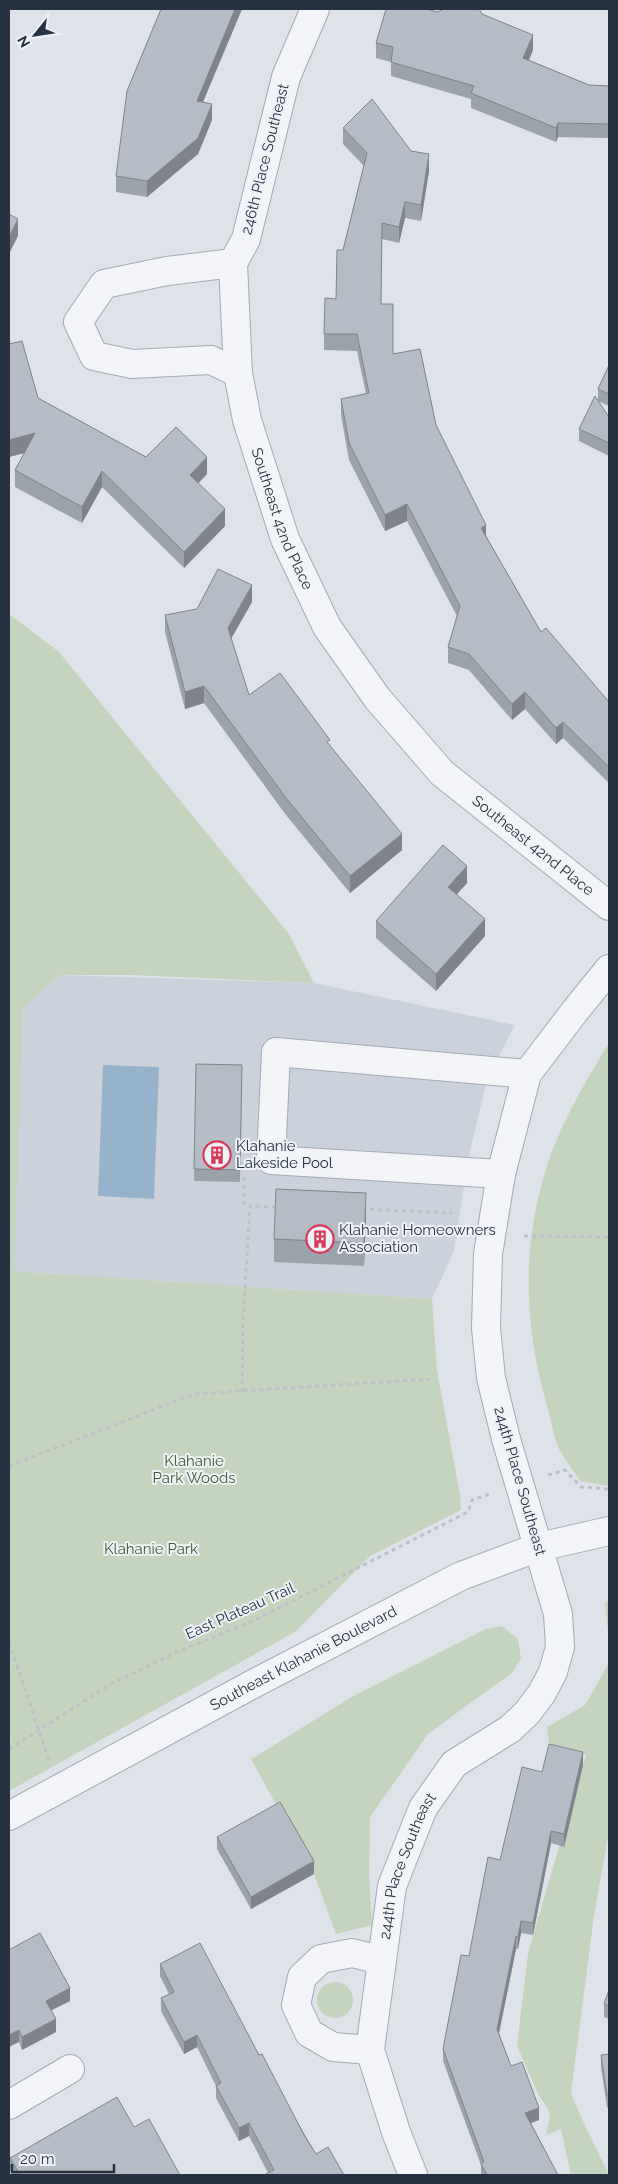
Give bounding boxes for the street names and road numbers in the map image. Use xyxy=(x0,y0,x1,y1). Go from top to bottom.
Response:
street label: 246th Place Southeast xyxy=(238,82,292,236)
street label: Southeast 42nd Place xyxy=(247,446,317,593)
street label: Southeast 42nd Place xyxy=(469,792,598,900)
street label: 244th Place Southeast xyxy=(490,1404,550,1558)
street label: East Plateau Trail xyxy=(183,1578,298,1643)
street label: Southeast Klahanie Boulevard xyxy=(207,1602,400,1715)
street label: 244th Place Southeast xyxy=(376,1789,440,1941)

